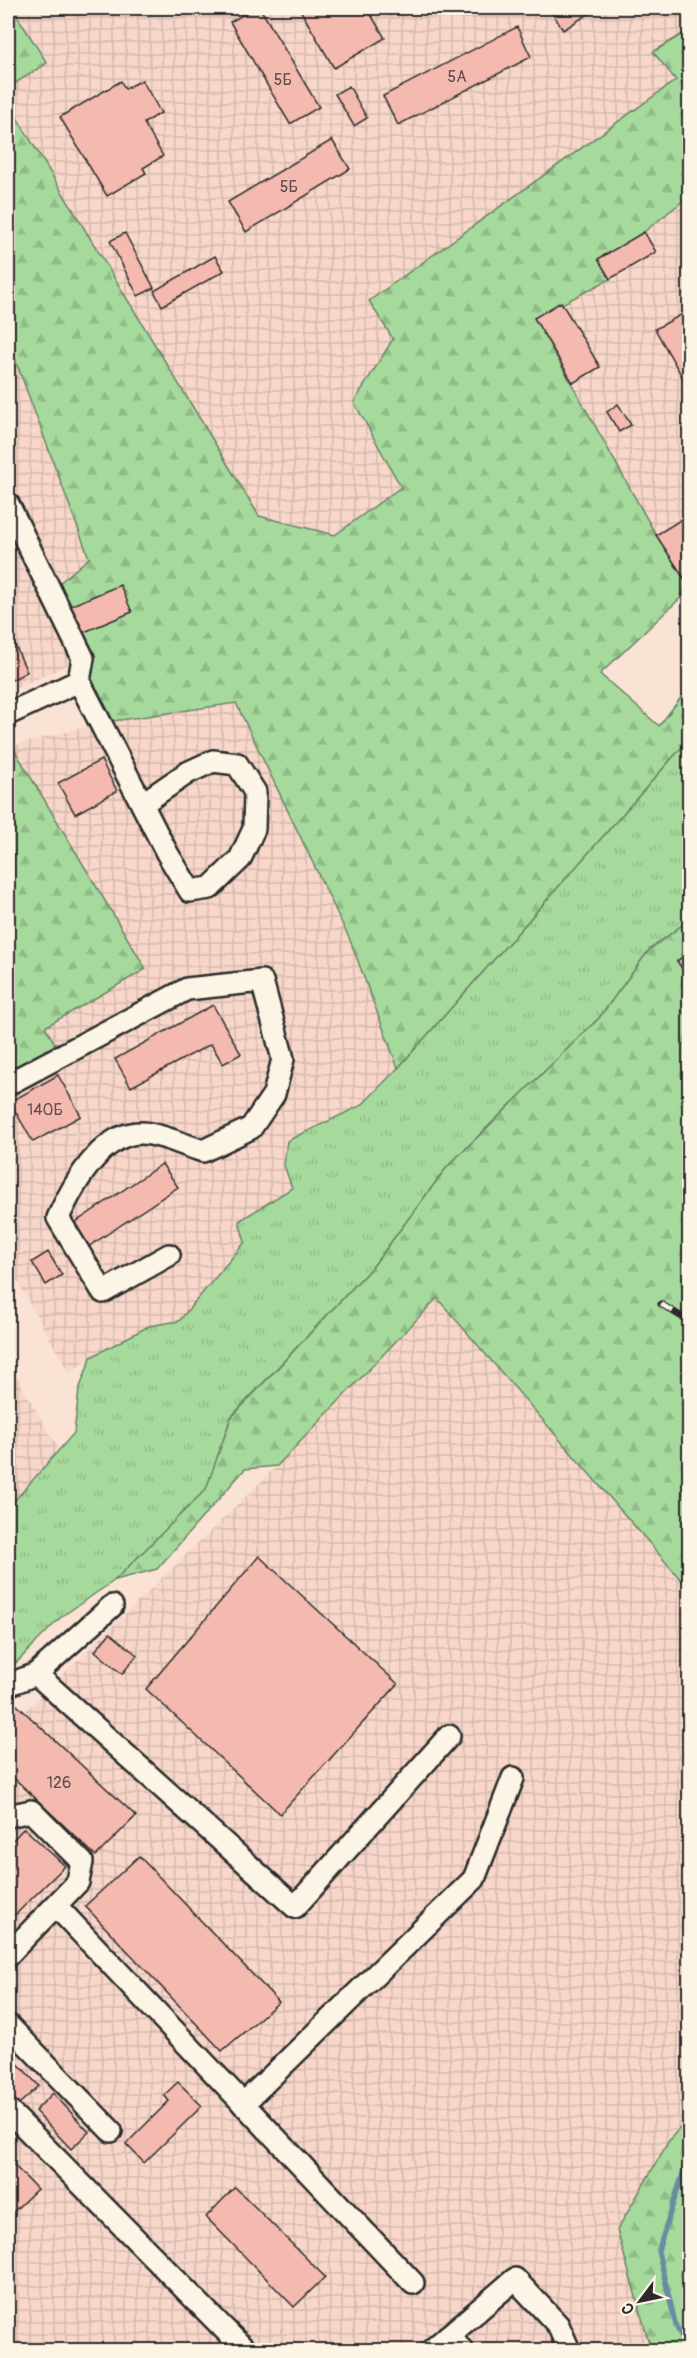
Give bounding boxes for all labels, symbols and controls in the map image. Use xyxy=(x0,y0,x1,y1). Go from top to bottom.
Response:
house number: 5А xyxy=(447,67,467,87)
house number: 5Б xyxy=(274,70,292,90)
house number: 5Б xyxy=(280,177,298,197)
house number: 140Б xyxy=(27,1100,63,1120)
house number: 126 xyxy=(47,1773,71,1793)
north arrow xyxy=(610,2271,670,2331)
text: С xyxy=(617,2299,639,2318)

